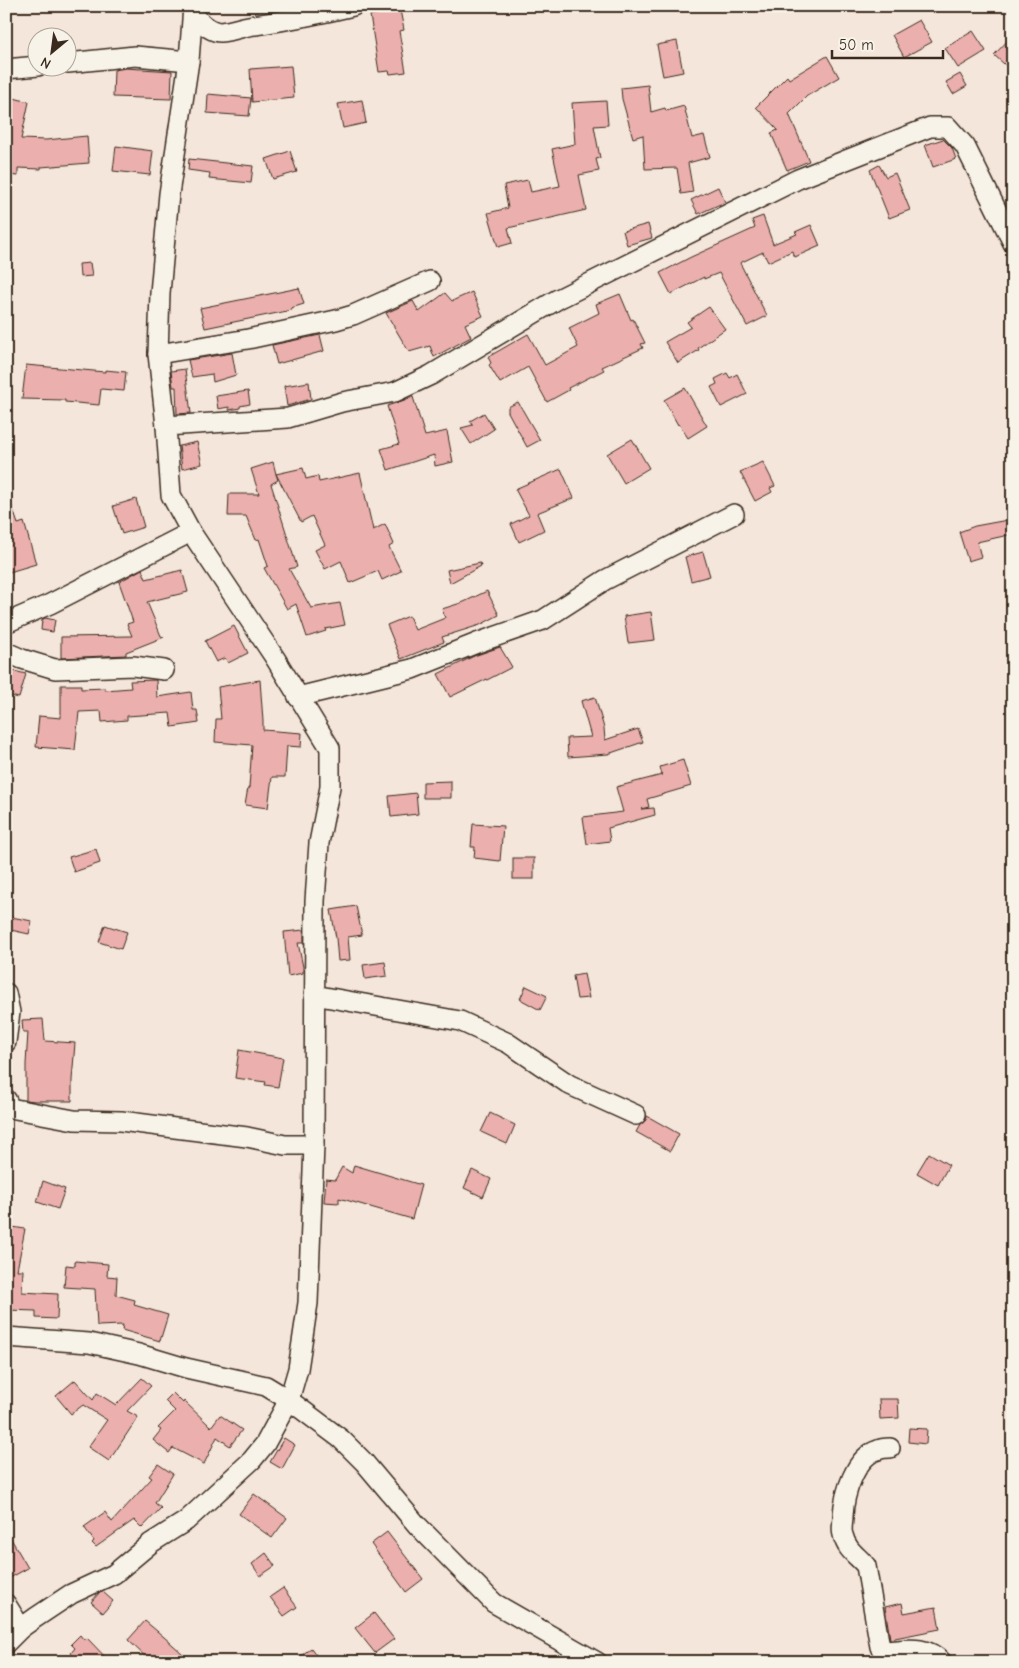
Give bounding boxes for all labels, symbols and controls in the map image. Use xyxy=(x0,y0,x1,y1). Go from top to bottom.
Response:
north arrow xyxy=(28,28,78,78)
scale bar xyxy=(832,28,943,60)
text: 50 m xyxy=(839,36,874,54)
text: N xyxy=(38,53,54,73)

